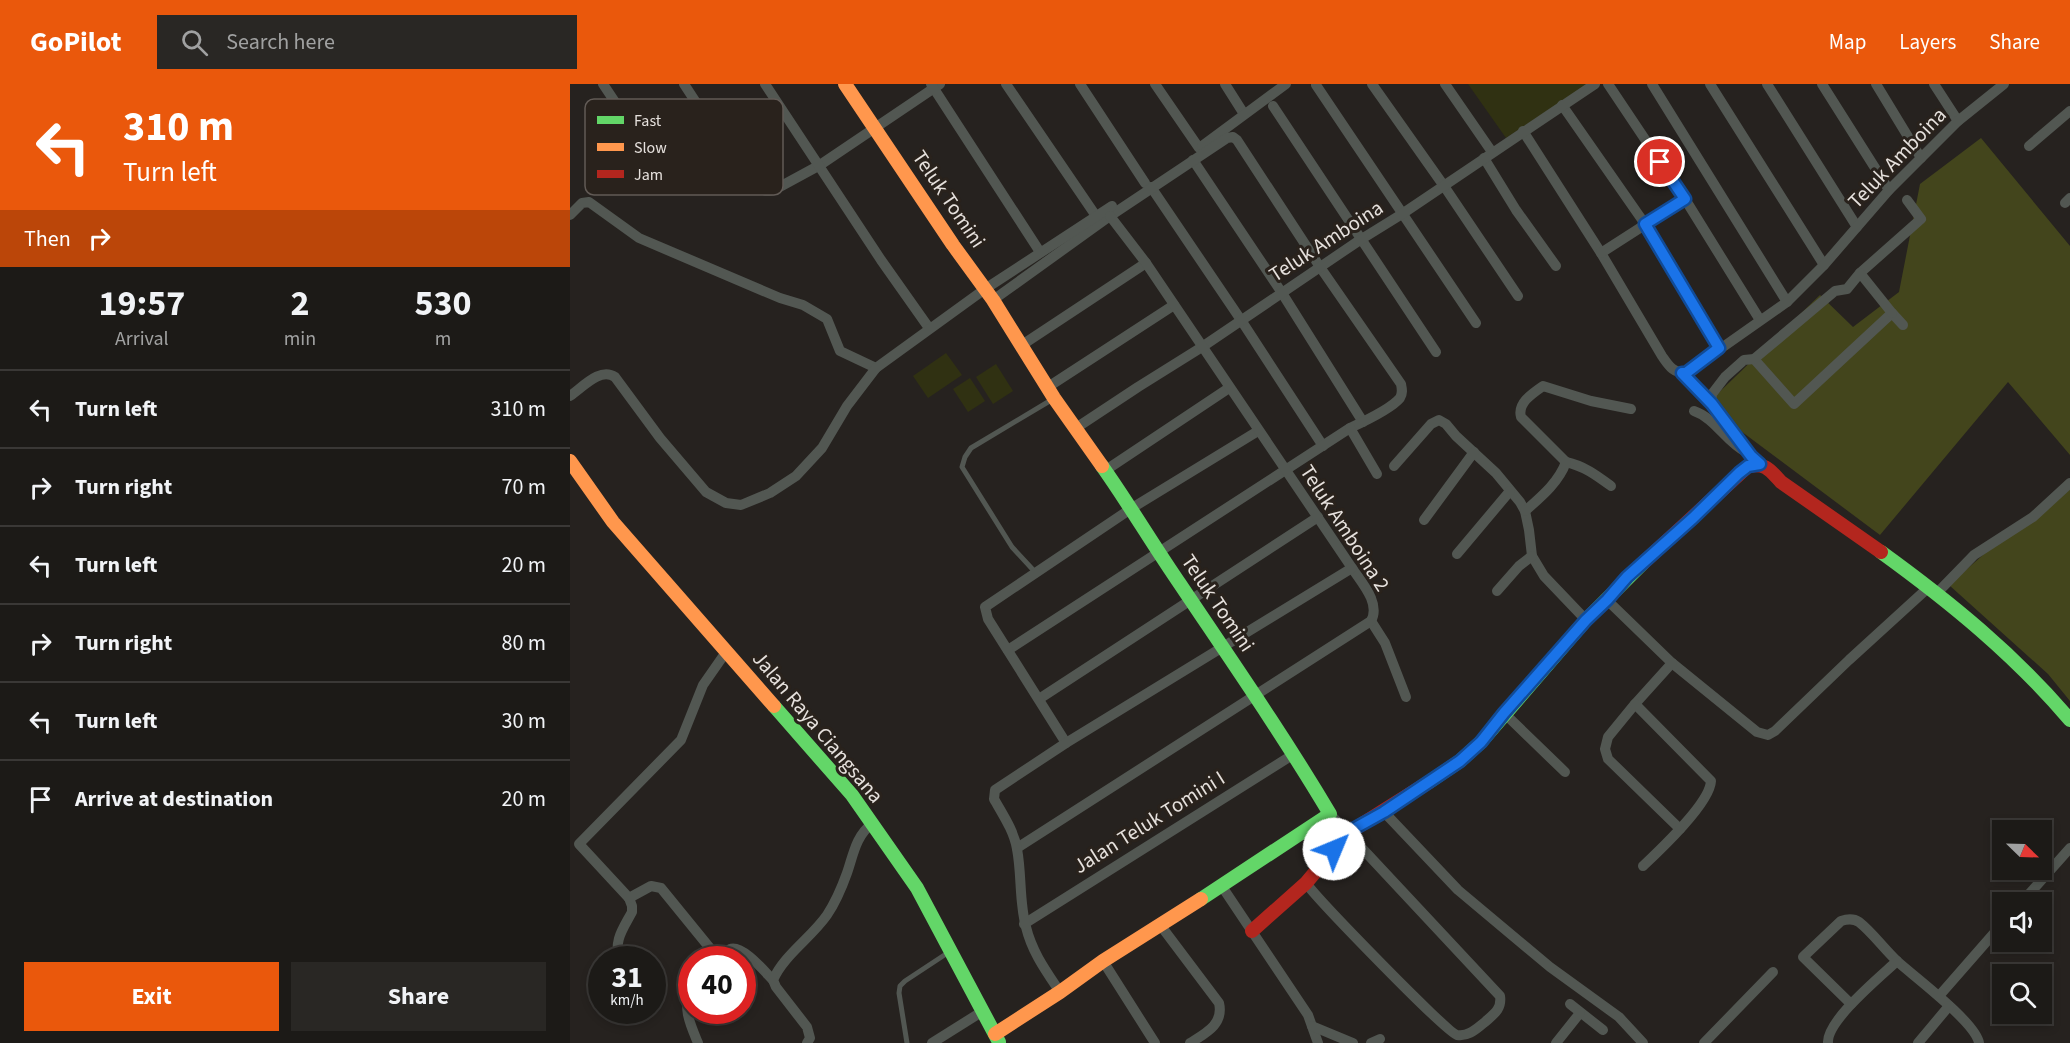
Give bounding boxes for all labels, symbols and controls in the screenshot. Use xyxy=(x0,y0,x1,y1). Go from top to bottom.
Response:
search box xyxy=(157,15,577,69)
text: GoPilot xyxy=(30,22,121,62)
icon: search xyxy=(178,26,211,59)
text: Search here xyxy=(226,26,335,58)
text: Map xyxy=(1829,27,1866,57)
text: Layers xyxy=(1899,27,1956,57)
text: Share xyxy=(1989,27,2040,57)
text: 310 m xyxy=(123,97,234,157)
legend xyxy=(585,99,783,195)
street label: Teluk Amboina xyxy=(1841,101,1953,215)
icon: left xyxy=(24,108,102,186)
text: Fast xyxy=(634,110,662,132)
pin xyxy=(1634,136,1685,187)
text: Slow xyxy=(634,137,667,159)
street label: Teluk Tomini xyxy=(905,144,993,254)
icon: arrive xyxy=(1643,145,1676,178)
text: Turn left xyxy=(123,153,217,192)
text: Jam xyxy=(634,164,663,186)
street label: Teluk Amboina xyxy=(1263,193,1389,289)
icon: right xyxy=(83,222,116,255)
text: Then xyxy=(24,223,71,255)
text: 19:57 xyxy=(98,278,185,329)
text: 2 xyxy=(290,278,309,329)
text: 530 xyxy=(415,278,472,329)
text: Arrival xyxy=(115,325,169,353)
text: min xyxy=(284,325,316,353)
text: m xyxy=(435,325,451,353)
icon: left xyxy=(24,393,57,426)
text: Turn left xyxy=(75,393,157,425)
text: 310 m xyxy=(491,393,546,425)
street label: Teluk Amboina 2 xyxy=(1293,459,1397,597)
icon: right xyxy=(24,471,57,504)
text: Turn right xyxy=(75,471,172,503)
text: 70 m xyxy=(501,471,546,503)
street label: Teluk Tomini xyxy=(1174,548,1262,658)
icon: left xyxy=(24,549,57,582)
text: Turn left xyxy=(75,549,157,581)
text: 20 m xyxy=(501,549,546,581)
icon: right xyxy=(24,627,57,660)
text: Turn right xyxy=(75,627,172,659)
text: 80 m xyxy=(501,627,546,659)
street label: Jalan Raya Ciangsana xyxy=(745,645,891,809)
icon: left xyxy=(24,705,57,738)
text: Turn left xyxy=(75,705,157,737)
text: 30 m xyxy=(501,705,546,737)
street label: Jalan Teluk Tomini I xyxy=(1067,763,1231,881)
icon: arrive xyxy=(24,783,57,816)
text: Arrive at destination xyxy=(75,783,273,815)
text: 20 m xyxy=(501,783,546,815)
position arrow xyxy=(1302,817,1366,881)
north arrow xyxy=(1992,820,2052,880)
map controls xyxy=(1992,820,2052,1024)
button: sound xyxy=(1992,892,2052,952)
speed limit sign: 40 xyxy=(678,946,756,1024)
text: 31 xyxy=(611,956,643,999)
button: Exit xyxy=(24,962,279,1031)
button: Share xyxy=(291,962,546,1031)
button: search xyxy=(1992,964,2052,1024)
text: km/h xyxy=(610,990,644,1011)

